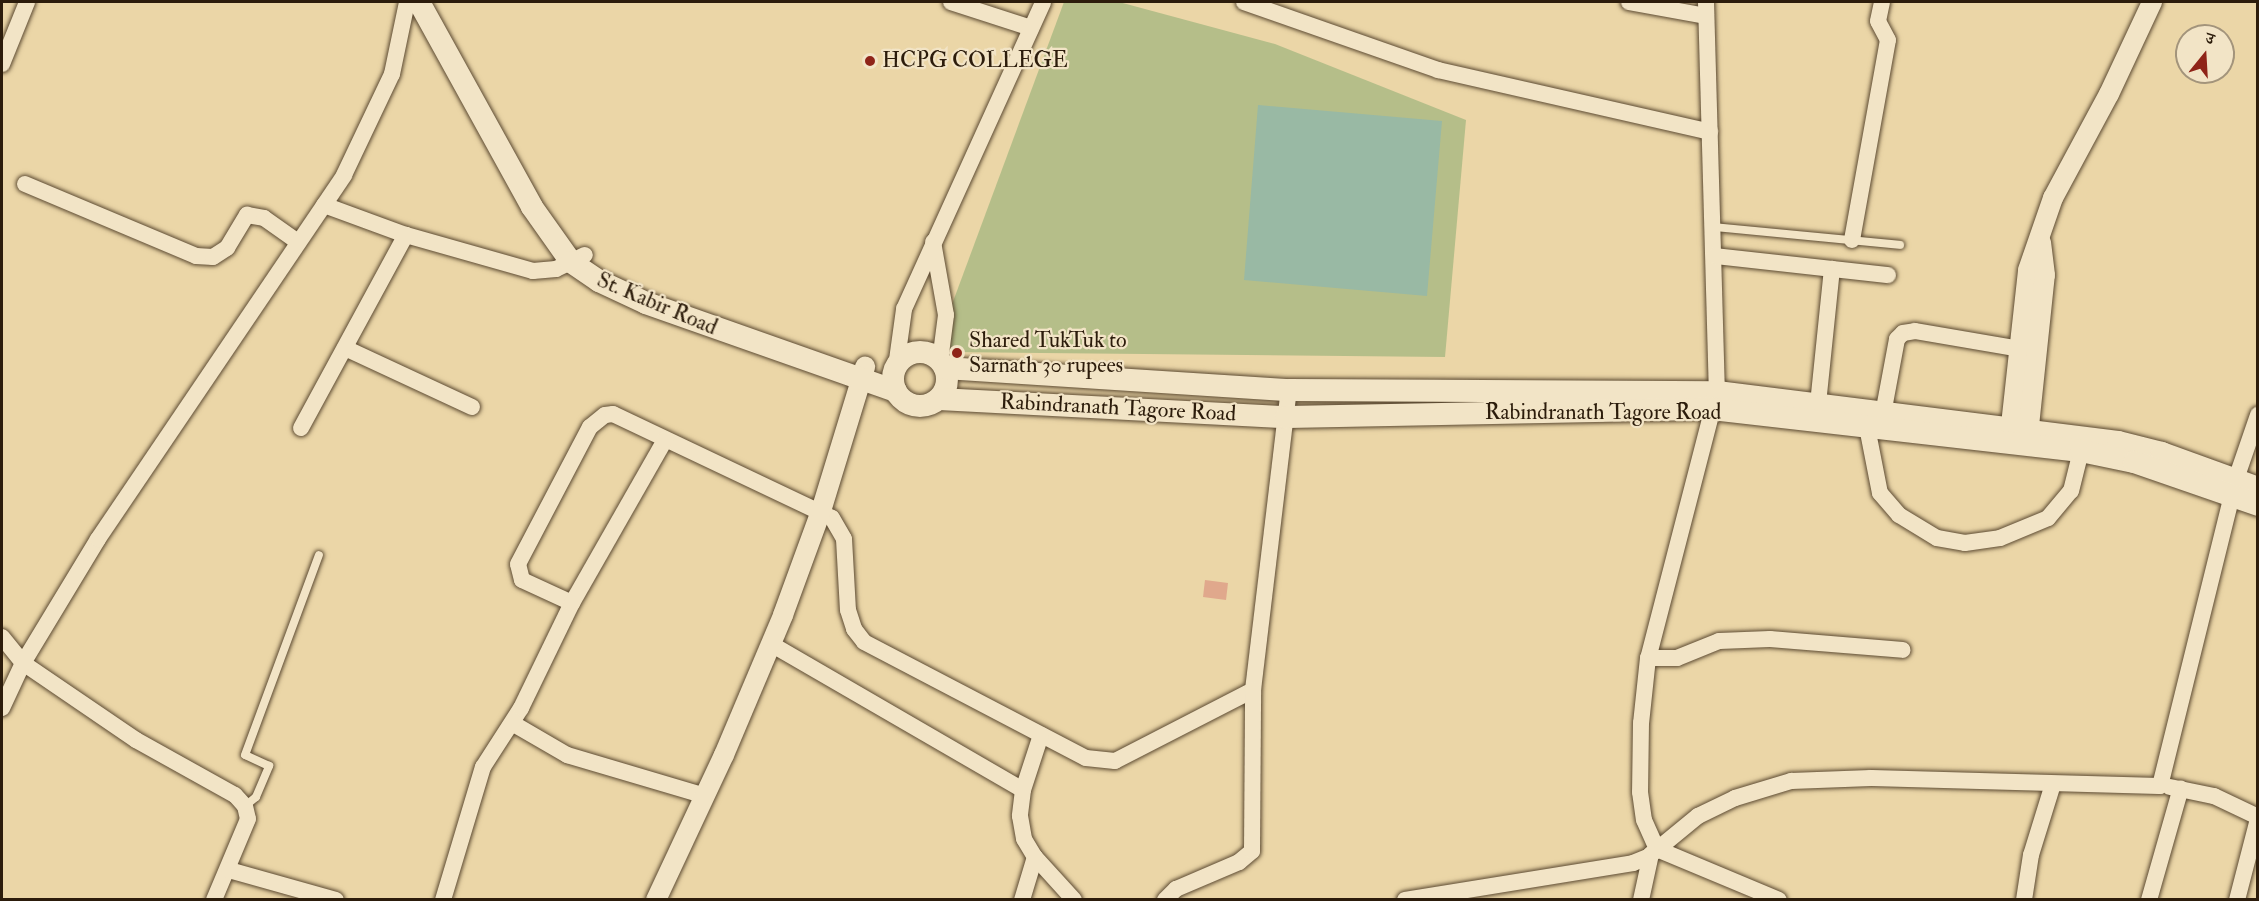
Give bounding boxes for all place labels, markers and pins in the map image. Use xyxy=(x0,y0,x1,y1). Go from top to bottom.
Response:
place label: HCPG COLLEGE xyxy=(882,48,1068,74)
marker: HCPG COLLEGE xyxy=(863,54,877,68)
place label: Shared TukTuk to Sarnath 30 rupees xyxy=(969,327,1127,378)
marker: Shared TukTuk to Sarnath 30 rupees xyxy=(950,346,964,360)

